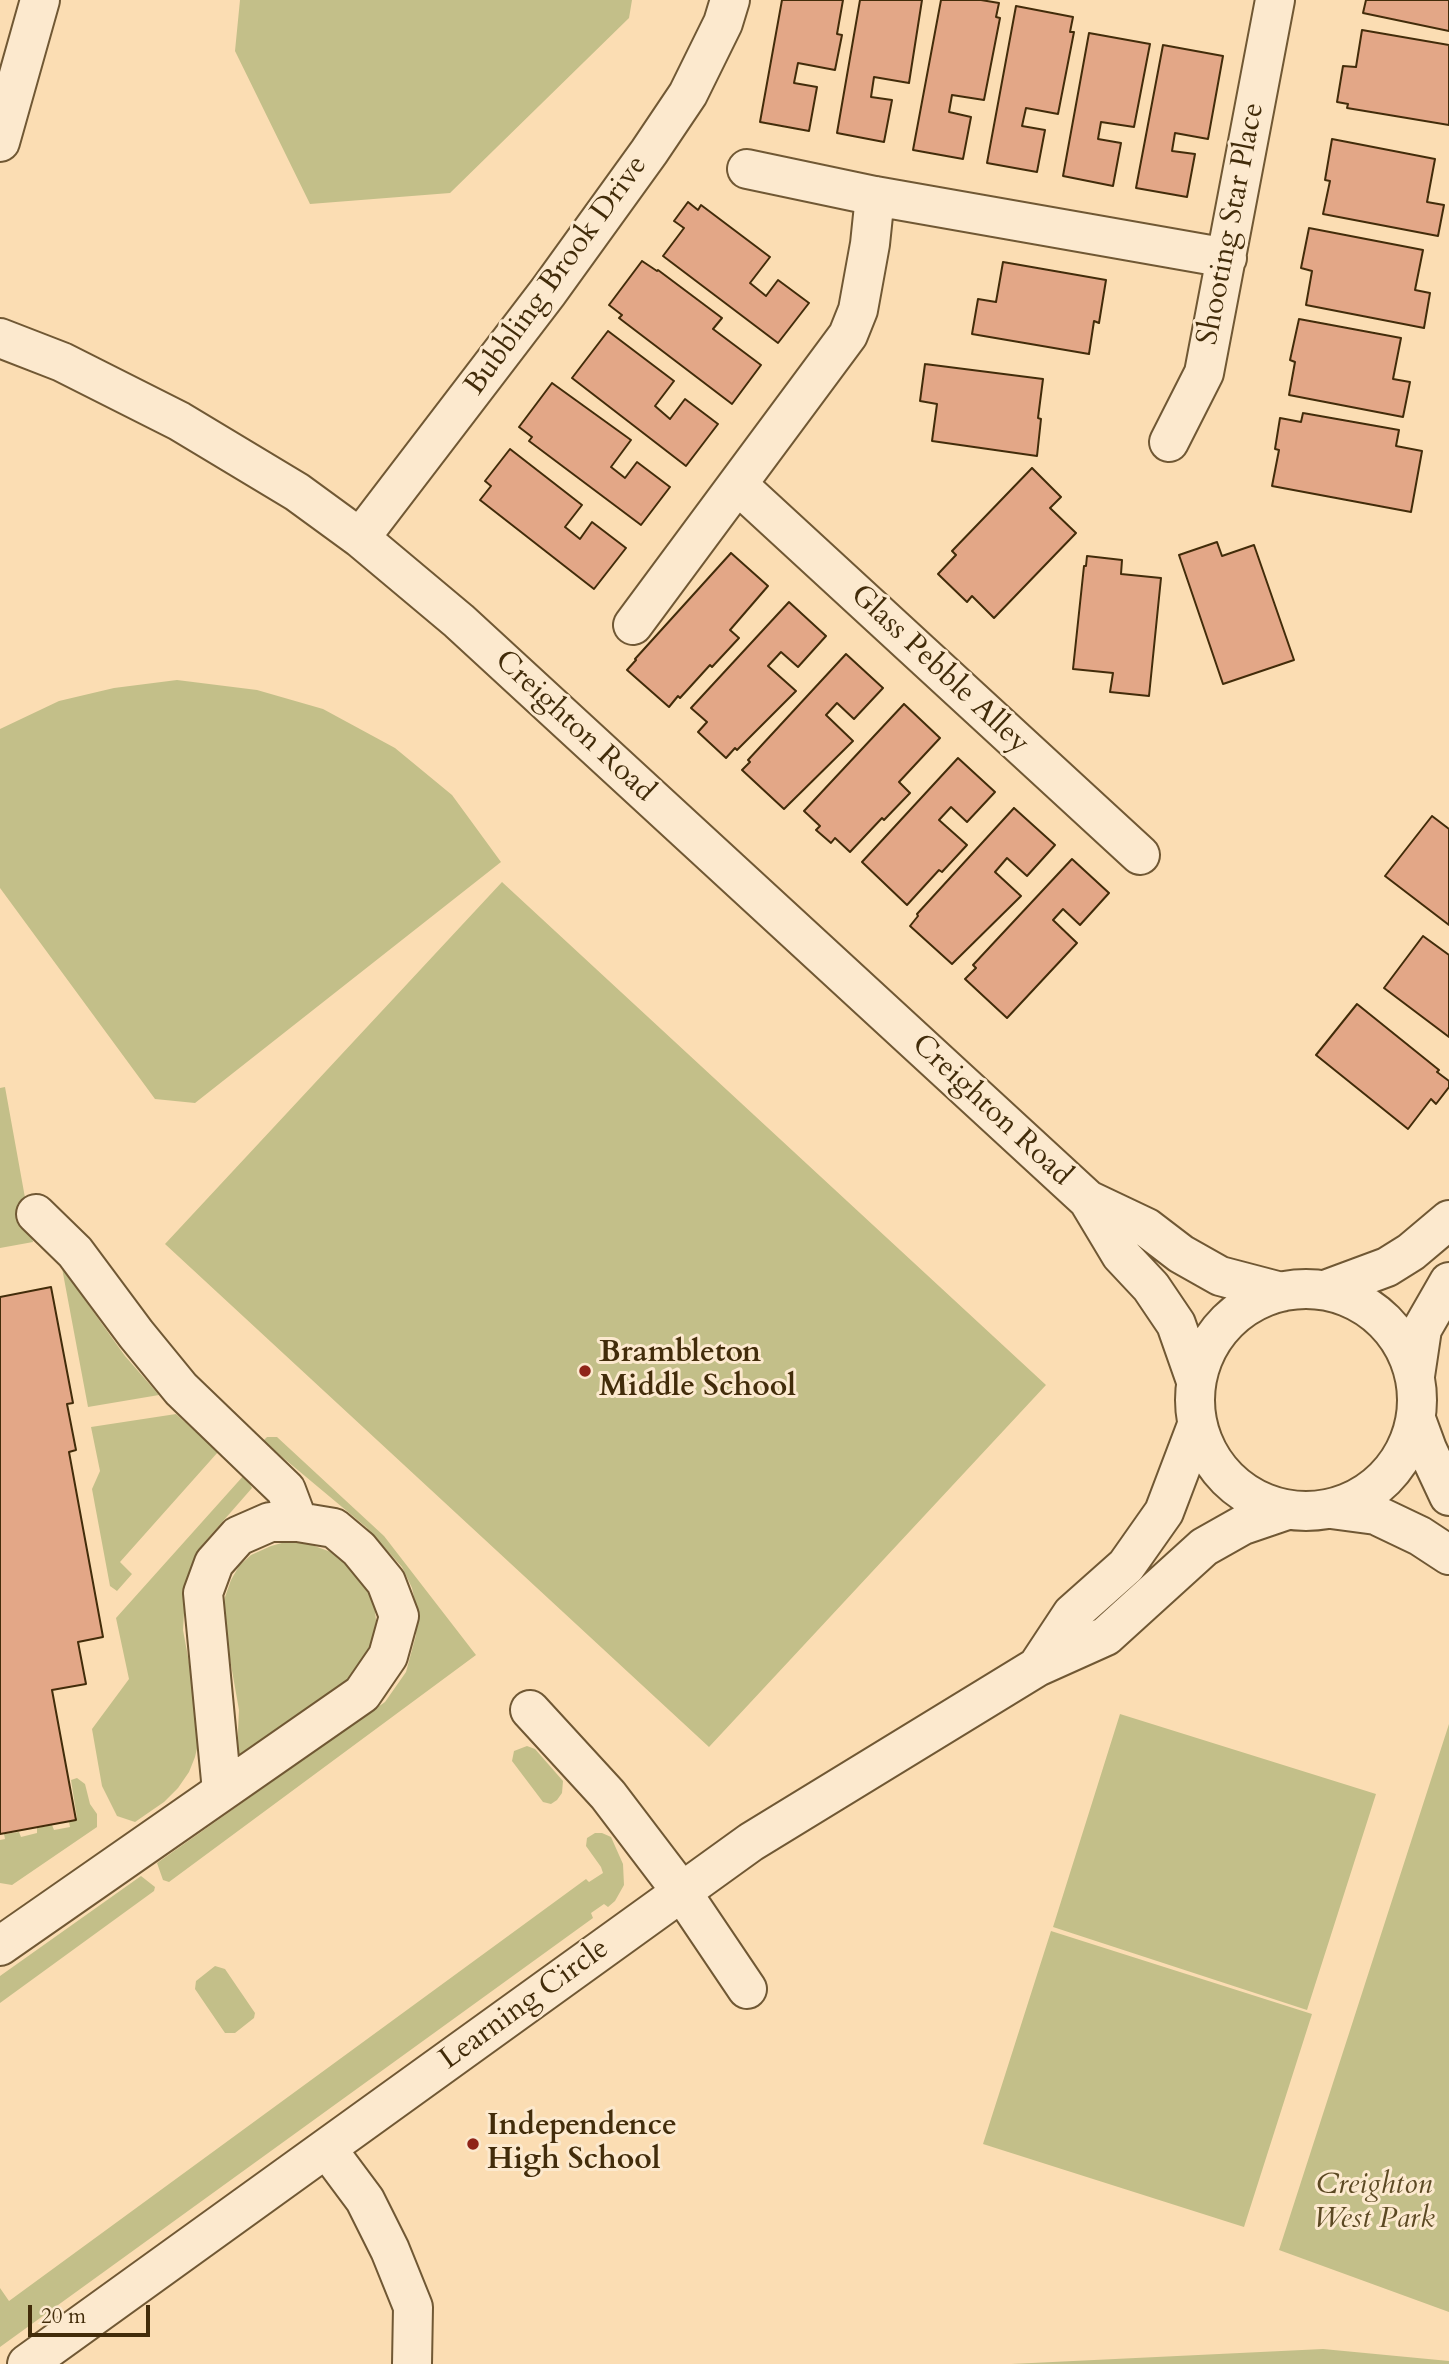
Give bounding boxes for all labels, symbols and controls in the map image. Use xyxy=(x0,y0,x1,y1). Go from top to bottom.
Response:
street label: Shooting Star Place xyxy=(1191,100,1273,348)
street label: Bubbling Brook Drive xyxy=(458,149,656,403)
street label: Glass Pebble Alley xyxy=(842,578,1036,762)
street label: Creighton Road xyxy=(486,644,662,810)
street label: Creighton Road xyxy=(903,1028,1079,1194)
place label: Brambleton Middle School xyxy=(599,1336,796,1406)
marker: Brambleton Middle School xyxy=(577,1363,593,1379)
street label: Learning Circle xyxy=(433,1932,617,2078)
place label: Independence High School xyxy=(487,2109,677,2180)
marker: Independence High School xyxy=(465,2136,481,2152)
park label: Creighton West Park xyxy=(1313,2168,1435,2238)
scale bar xyxy=(32,2290,154,2334)
text: 20 m xyxy=(41,2302,86,2331)

